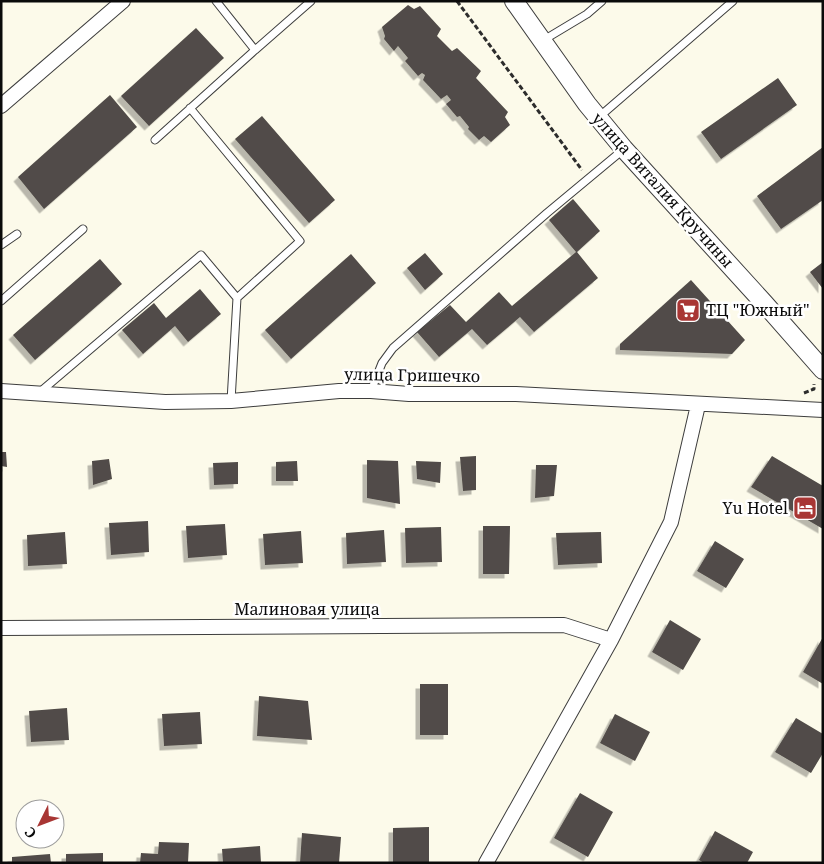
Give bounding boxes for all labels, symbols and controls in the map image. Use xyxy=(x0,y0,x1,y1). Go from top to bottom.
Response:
street label: улица Виталия Кручины xyxy=(587,108,739,272)
supermarket icon: ТЦ "Южный" xyxy=(675,297,701,323)
place label: ТЦ "Южный" xyxy=(706,299,810,321)
street label: улица Гришечко xyxy=(344,363,480,387)
hotel icon: Yu Hotel xyxy=(792,495,818,521)
place label: Yu Hotel xyxy=(722,497,788,519)
street label: Малиновая улица xyxy=(234,598,380,620)
north arrow xyxy=(15,799,65,849)
text: С xyxy=(20,823,40,843)

